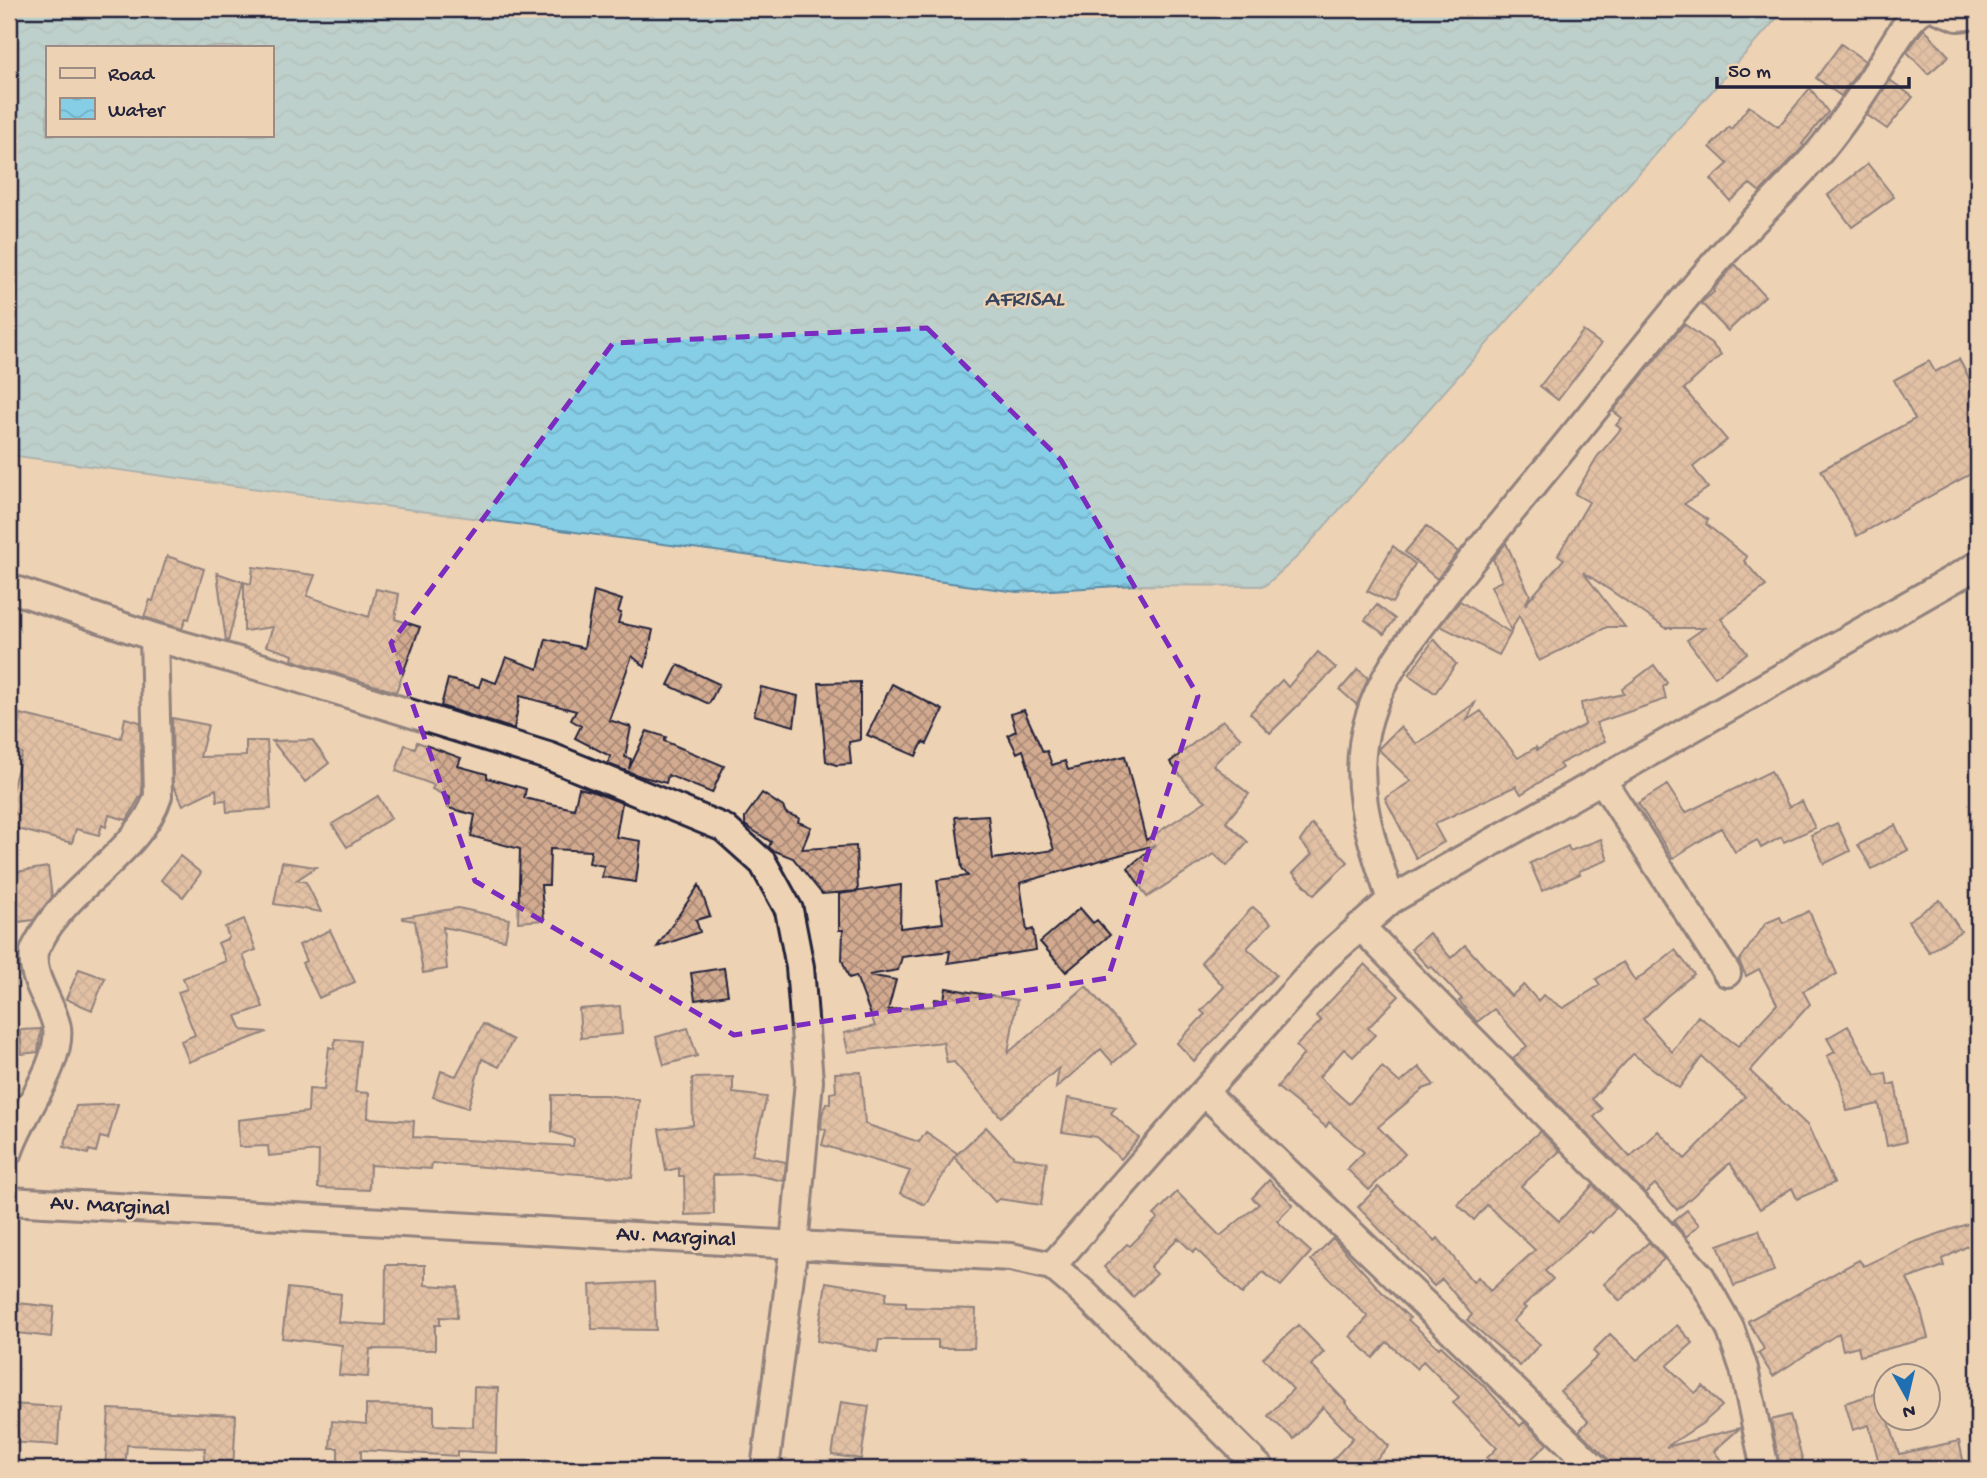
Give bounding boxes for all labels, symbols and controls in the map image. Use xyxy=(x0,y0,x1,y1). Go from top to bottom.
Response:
legend xyxy=(46,46,273,136)
scale bar xyxy=(1717,46,1910,90)
text: 50 m xyxy=(1728,61,1771,86)
text: Road xyxy=(108,64,156,89)
text: Water xyxy=(108,100,166,125)
water label: AFRISAL xyxy=(985,286,1065,315)
street label: Av. Marginal xyxy=(49,1190,171,1224)
street label: Av. Marginal xyxy=(615,1221,737,1255)
north arrow xyxy=(1871,1362,1941,1432)
text: N xyxy=(1901,1398,1917,1423)

